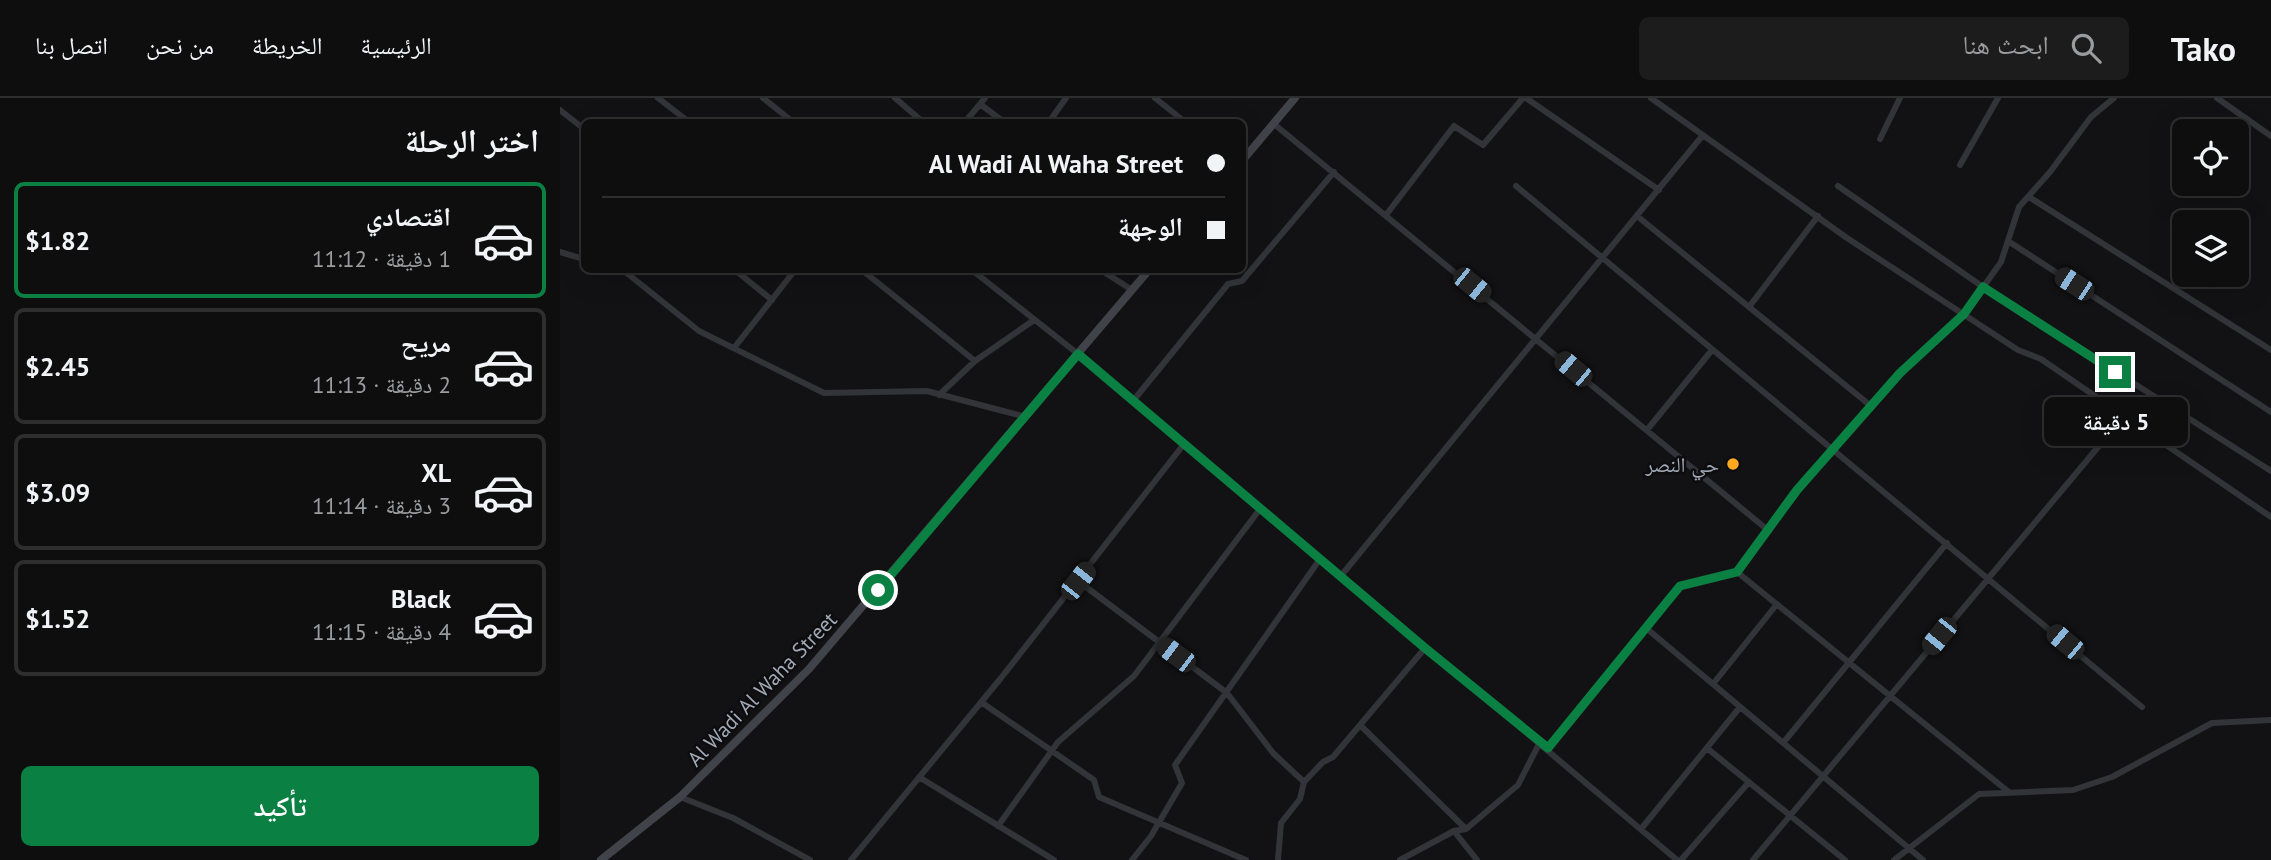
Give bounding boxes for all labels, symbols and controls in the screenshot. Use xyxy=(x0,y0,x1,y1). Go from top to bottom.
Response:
search box xyxy=(1639,17,2129,80)
text: Tako xyxy=(2171,27,2236,70)
text: ابحث هنا xyxy=(1963,28,2049,61)
icon: search xyxy=(2067,29,2105,67)
text: اتصل بنا xyxy=(35,30,108,61)
text: من نحن xyxy=(146,30,214,61)
text: الخريطة xyxy=(252,30,323,61)
text: الرئيسية xyxy=(361,30,432,61)
text: اختر الرحلة xyxy=(405,119,539,161)
map controls xyxy=(2172,119,2249,287)
button: locate xyxy=(2172,119,2249,196)
text: Al Wadi Al Waha Street xyxy=(929,147,1183,180)
text: اقتصادي xyxy=(366,200,451,233)
icon: car xyxy=(472,209,535,272)
text: الوجهة xyxy=(1118,210,1183,243)
button: layers xyxy=(2172,210,2249,287)
text: $1.82 xyxy=(25,224,90,257)
text: 1 دقيقة · 11:12 xyxy=(312,244,451,273)
car xyxy=(1450,264,1495,306)
car xyxy=(2051,264,2098,304)
text: مريح xyxy=(401,326,451,359)
icon: car xyxy=(472,335,535,398)
car xyxy=(1551,347,1596,391)
text: $2.45 xyxy=(25,350,90,383)
route end xyxy=(2099,356,2131,388)
text: 2 دقيقة · 11:13 xyxy=(312,370,451,399)
callout: 5 دقيقة xyxy=(2043,396,2187,446)
text: 5 دقيقة xyxy=(2083,407,2149,436)
place label: حي النصر xyxy=(1644,451,1719,481)
text: XL xyxy=(421,456,451,489)
marker: حي النصر xyxy=(1725,456,1741,472)
icon: car xyxy=(472,461,535,524)
text: $3.09 xyxy=(25,476,90,509)
text: 3 دقيقة · 11:14 xyxy=(312,491,451,520)
car xyxy=(1057,558,1100,604)
route start xyxy=(862,574,894,606)
text: Black xyxy=(391,582,451,615)
icon: car xyxy=(472,587,535,650)
text: $1.52 xyxy=(25,602,90,635)
street label: Al Wadi Al Waha Street xyxy=(681,606,843,772)
car xyxy=(1918,613,1961,659)
text: 4 دقيقة · 11:15 xyxy=(312,617,451,646)
car xyxy=(2043,620,2088,664)
car xyxy=(1153,634,1200,676)
button: تأكيد xyxy=(21,766,539,846)

